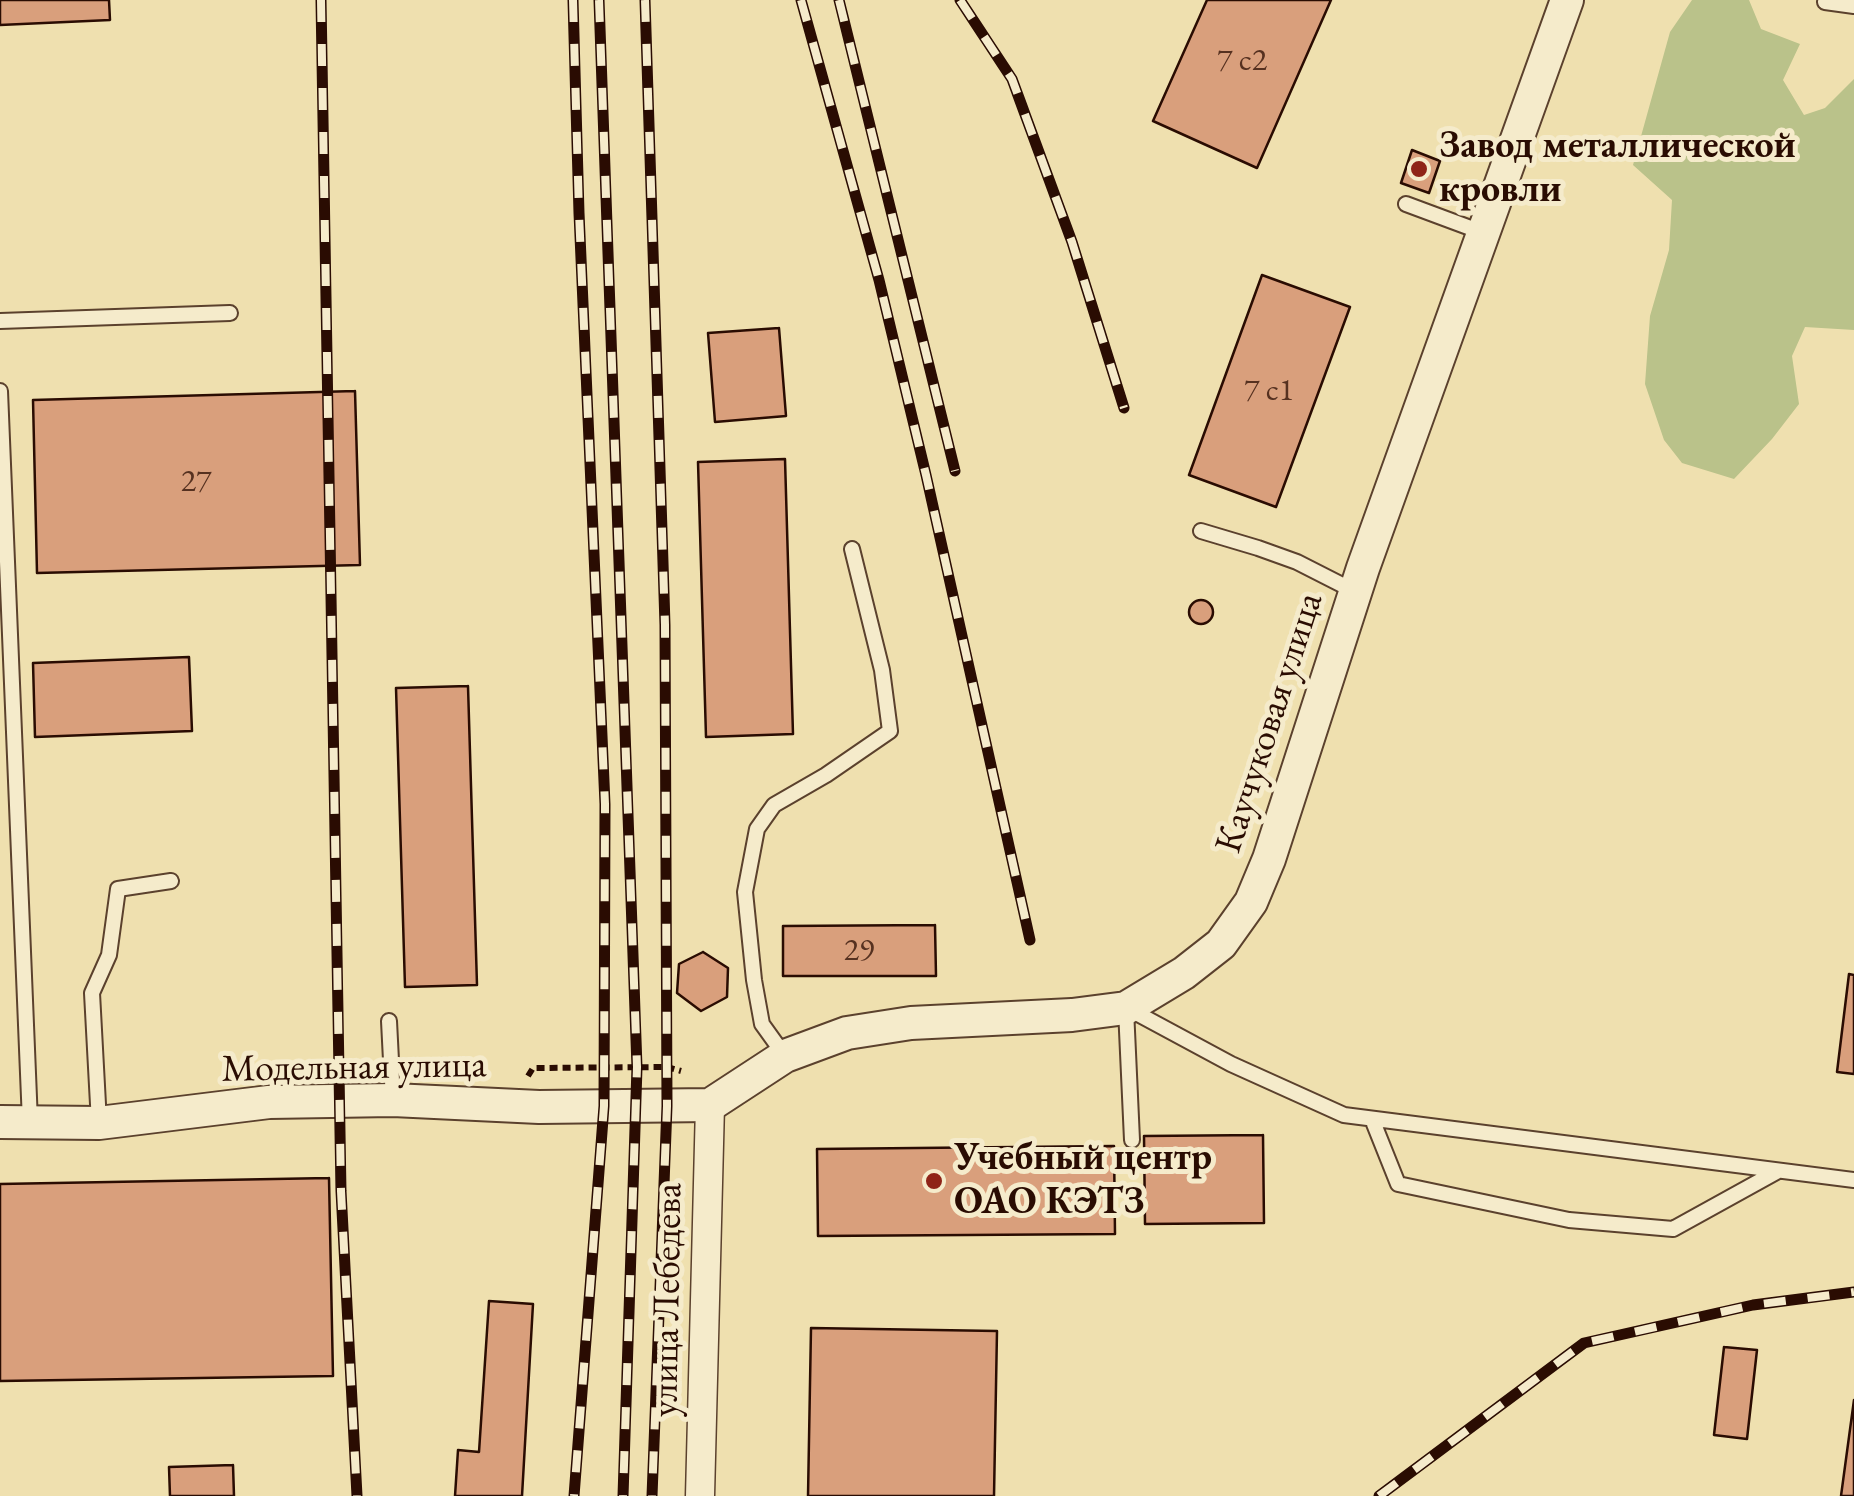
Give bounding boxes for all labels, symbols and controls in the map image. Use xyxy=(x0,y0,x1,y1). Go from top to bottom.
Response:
house number: 7 с2 xyxy=(1217,42,1267,80)
place label: Завод металлической кровли xyxy=(1439,124,1796,213)
marker: Завод металлической кровли xyxy=(1408,158,1430,180)
house number: 7 с1 xyxy=(1244,372,1294,410)
house number: 27 xyxy=(181,463,211,501)
street label: Каучуковая улица xyxy=(1206,587,1334,859)
house number: 29 xyxy=(844,932,874,970)
street label: Модельная улица xyxy=(221,1043,487,1093)
place label: Учебный центр ОАО КЭТЗ xyxy=(954,1136,1212,1226)
marker: Учебный центр ОАО КЭТЗ xyxy=(923,1170,945,1192)
street label: улица Лебедева xyxy=(643,1182,693,1418)

